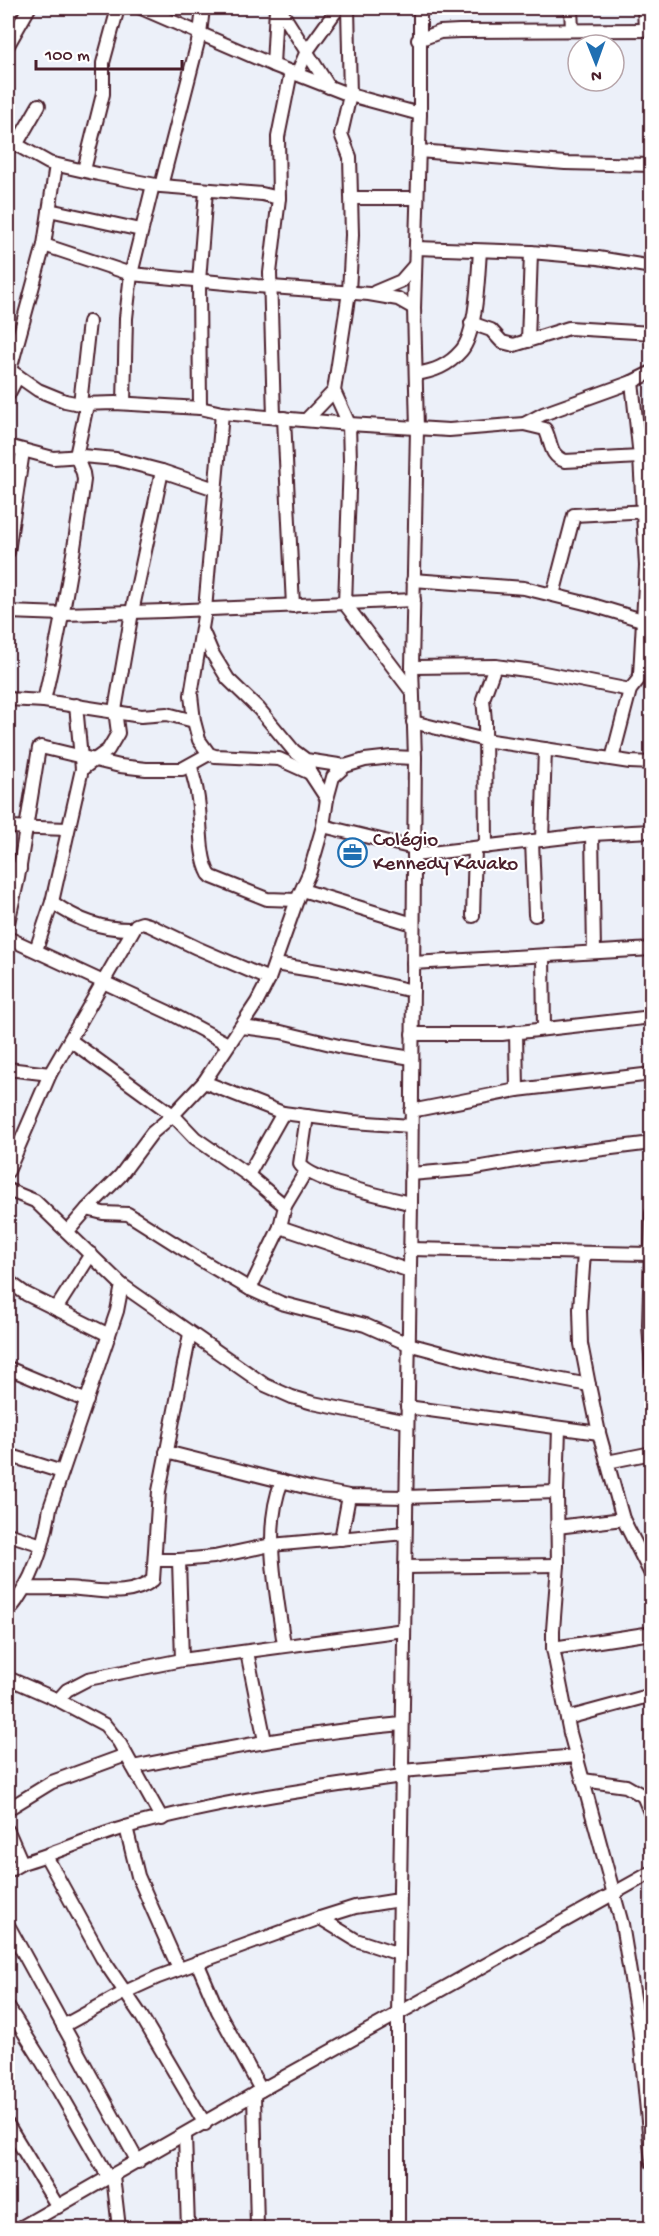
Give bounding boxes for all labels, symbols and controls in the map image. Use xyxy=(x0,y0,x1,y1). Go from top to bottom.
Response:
scale bar xyxy=(36,33,182,71)
north arrow xyxy=(566,33,626,93)
text: 100 m xyxy=(44,46,90,67)
text: N xyxy=(590,65,602,84)
place label: Colégio Kennedy Kavako xyxy=(373,829,518,878)
office icon: Colégio Kennedy Kavako xyxy=(336,837,368,869)

